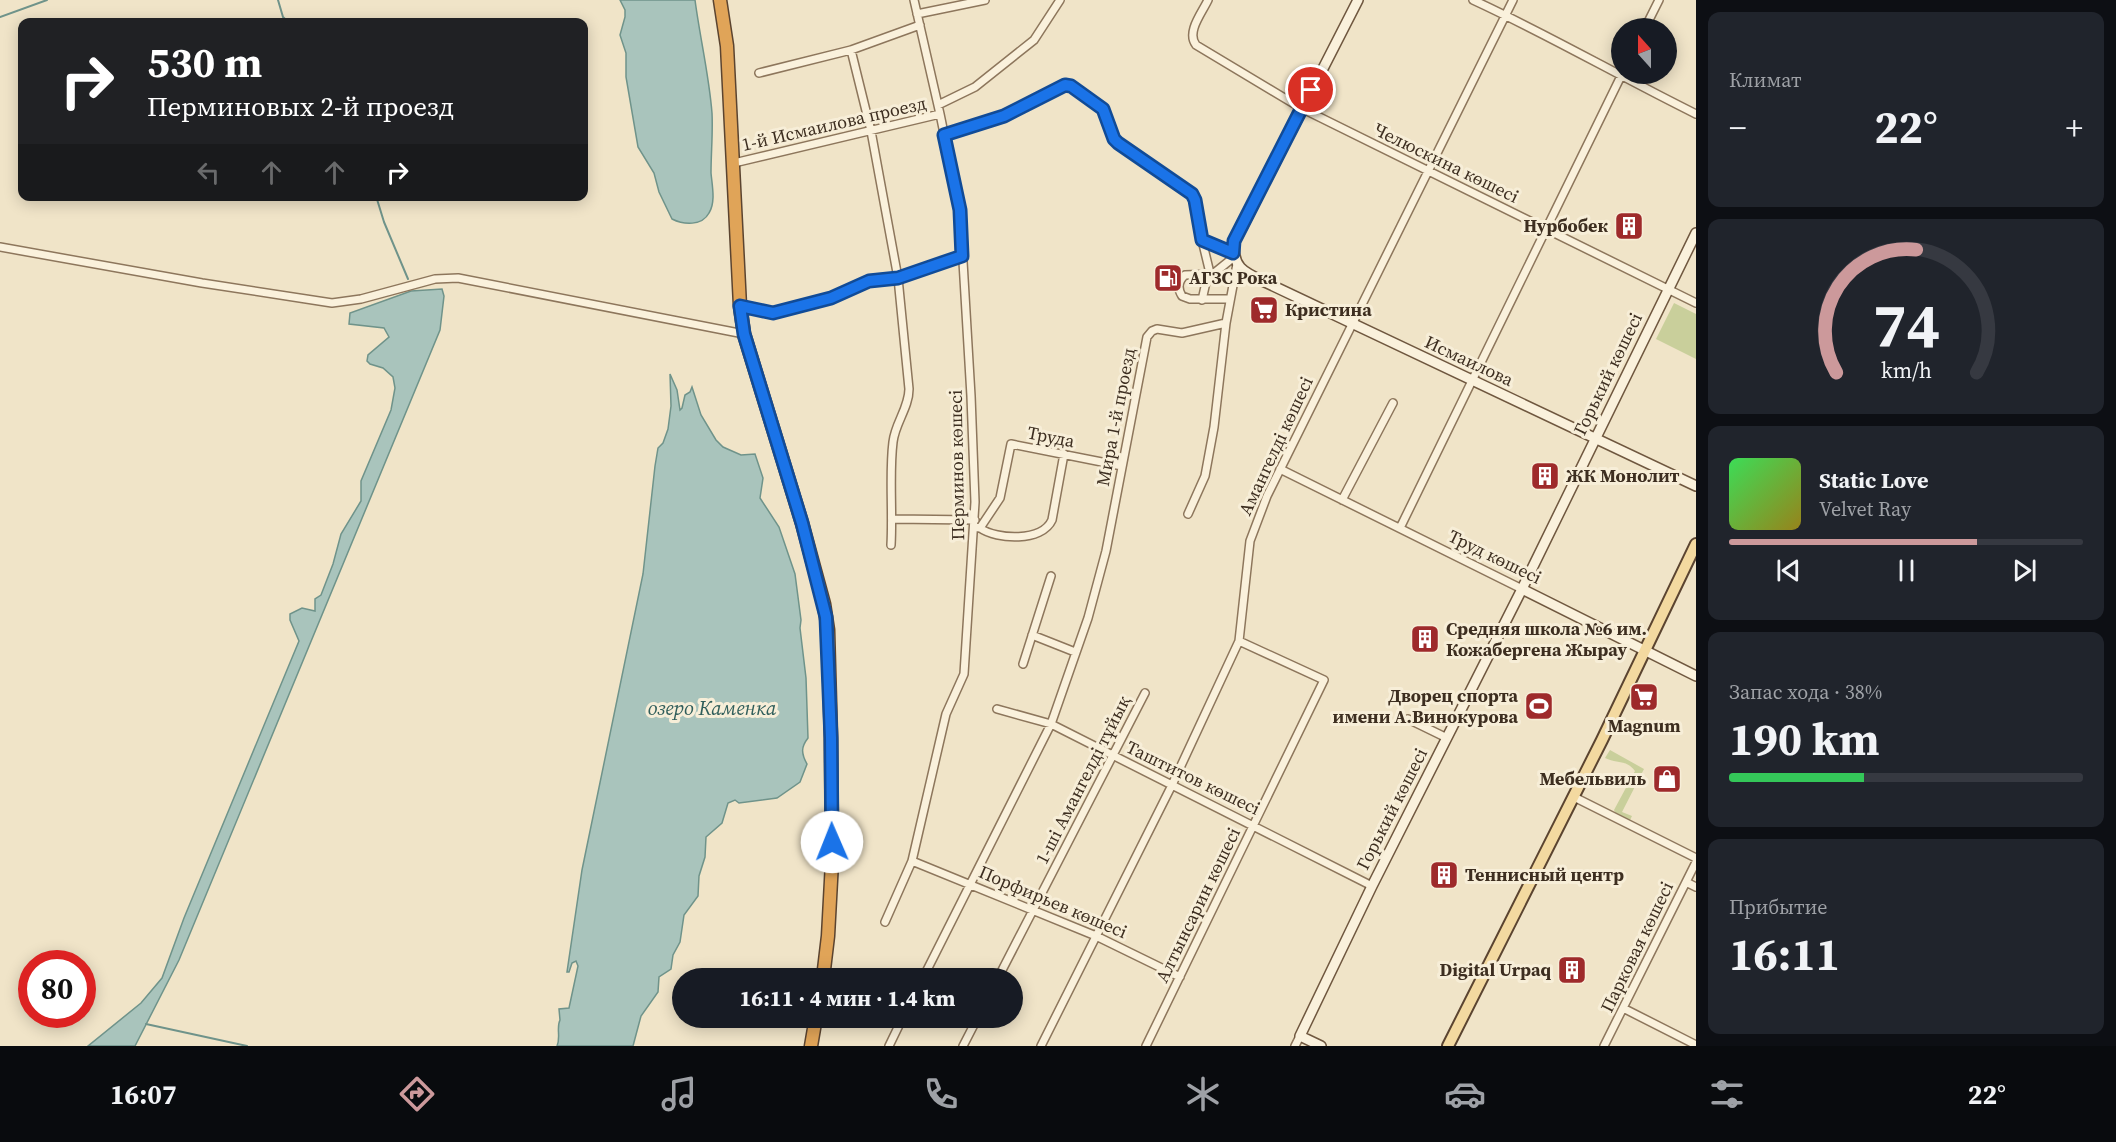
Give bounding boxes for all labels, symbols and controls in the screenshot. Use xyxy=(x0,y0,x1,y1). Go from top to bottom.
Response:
north arrow xyxy=(1611,18,1677,84)
map controls xyxy=(1611,18,1677,84)
text: 530 m xyxy=(147,33,262,91)
icon: right xyxy=(48,42,126,120)
pin xyxy=(1285,64,1336,115)
text: Климат xyxy=(1729,66,1802,94)
icon: arrive xyxy=(1294,73,1327,106)
text: Перминовых 2-й проезд xyxy=(147,88,454,125)
street label: 1-й Исмаилова проезд xyxy=(739,90,928,157)
text: 22° xyxy=(1874,96,1938,158)
text: − xyxy=(1729,105,1747,150)
text: + xyxy=(2065,105,2083,150)
street label: Челюскина көшесі xyxy=(1369,116,1523,209)
icon: left xyxy=(192,156,225,189)
icon: ahead xyxy=(255,156,288,189)
icon: ahead xyxy=(318,156,351,189)
icon: right xyxy=(381,156,414,189)
building icon: Нурбобек xyxy=(1613,210,1645,242)
place label: Нурбобек xyxy=(1523,213,1608,238)
fuel station icon: АГЗС Рока xyxy=(1152,262,1184,294)
place label: АГЗС Рока xyxy=(1189,265,1278,290)
text: 74 xyxy=(1872,282,1940,368)
supermarket icon: Кристина xyxy=(1248,294,1280,326)
place label: Кристина xyxy=(1285,297,1372,322)
street label: Горький көшесі xyxy=(1567,308,1648,439)
street label: Исмаилова xyxy=(1421,329,1518,392)
street label: Мира 1-й проезд xyxy=(1090,346,1141,488)
text: km/h xyxy=(1880,357,1932,386)
street label: Амангелді көшесі xyxy=(1232,372,1319,519)
street label: Перминов көшесі xyxy=(943,389,970,541)
street label: Труда xyxy=(1025,420,1078,453)
building icon: ЖК Монолит xyxy=(1529,460,1561,492)
place label: ЖК Монолит xyxy=(1566,463,1680,488)
text: Static Love xyxy=(1819,465,1929,495)
text: Velvet Ray xyxy=(1819,495,1911,523)
street label: Труд көшесі xyxy=(1444,523,1546,590)
icon: previous xyxy=(1772,554,1805,587)
icon: pause xyxy=(1890,554,1923,587)
icon: next xyxy=(2008,554,2041,587)
place label: Средняя школа №6 им. Кожабергена Жырау xyxy=(1446,616,1647,662)
building icon: Средняя школа №6 им. Кожабергена Жырау xyxy=(1409,623,1441,655)
text: Запас хода · 38% xyxy=(1729,678,1882,706)
supermarket icon: Magnum xyxy=(1628,681,1660,713)
place label: Дворец спорта имени А.Винокурова xyxy=(1333,683,1518,729)
sports icon: Дворец спорта имени А.Винокурова xyxy=(1523,690,1555,722)
street label: 1-ші Амангелді тұйық xyxy=(1029,691,1136,868)
water label: озеро Каменка xyxy=(648,694,777,722)
text: 190 km xyxy=(1729,708,1880,770)
place label: Magnum xyxy=(1607,713,1681,738)
street label: Таштитов көшесі xyxy=(1122,734,1264,821)
street label: Горький көшесі xyxy=(1350,744,1433,874)
shop icon: Мебельвиль xyxy=(1651,763,1683,795)
place label: Мебельвиль xyxy=(1539,766,1646,791)
position arrow xyxy=(800,810,864,874)
street label: Алтынсарин көшесі xyxy=(1149,823,1246,987)
street label: Порфирьев көшесі xyxy=(975,859,1131,944)
building icon: Теннисный центр xyxy=(1428,859,1460,891)
place label: Теннисный центр xyxy=(1465,862,1624,887)
street label: Парковая көшесі xyxy=(1594,877,1679,1016)
text: Прибытие xyxy=(1729,893,1827,921)
text: 16:11 xyxy=(1729,923,1840,985)
speed limit sign: 80 xyxy=(18,950,96,1028)
building icon: Digital Urpaq xyxy=(1556,954,1588,986)
place label: Digital Urpaq xyxy=(1440,957,1552,982)
text: 16:11 · 4 мин · 1.4 km xyxy=(739,983,956,1013)
icon: directions xyxy=(396,1073,438,1115)
icon: music xyxy=(658,1073,700,1115)
icon: phone xyxy=(920,1073,962,1115)
icon: climate xyxy=(1182,1073,1224,1115)
icon: car xyxy=(1444,1073,1486,1115)
icon: filters xyxy=(1706,1073,1748,1115)
text: 16:07 xyxy=(110,1076,177,1113)
text: 22° xyxy=(1968,1076,2006,1113)

